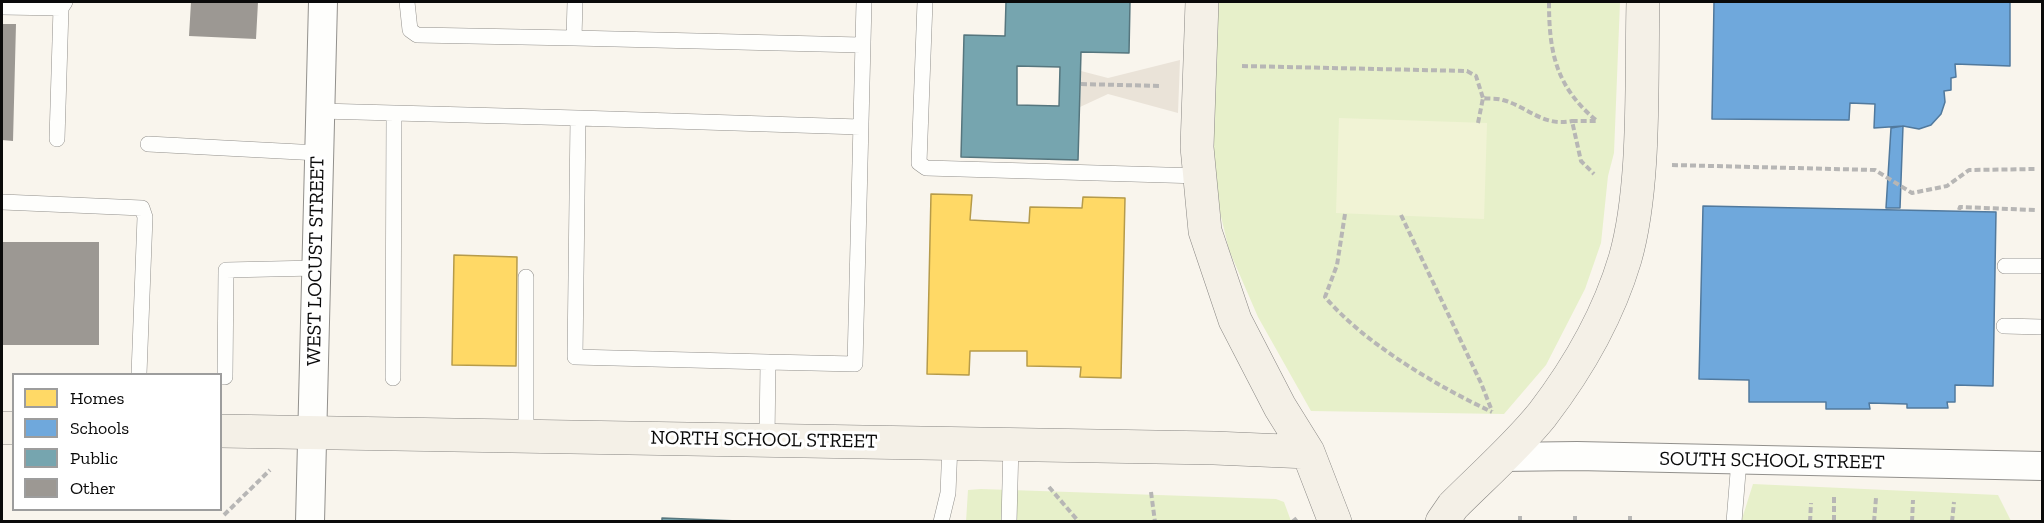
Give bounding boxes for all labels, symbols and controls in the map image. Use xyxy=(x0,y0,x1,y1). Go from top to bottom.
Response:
street label: WEST LOCUST STREET xyxy=(302,156,330,366)
legend xyxy=(12,373,222,511)
text: Homes xyxy=(70,387,124,409)
text: Schools xyxy=(70,417,129,439)
street label: NORTH SCHOOL STREET xyxy=(650,426,878,454)
text: Public xyxy=(70,447,118,469)
street label: SOUTH SCHOOL STREET xyxy=(1659,447,1885,475)
text: Other xyxy=(70,477,116,499)

